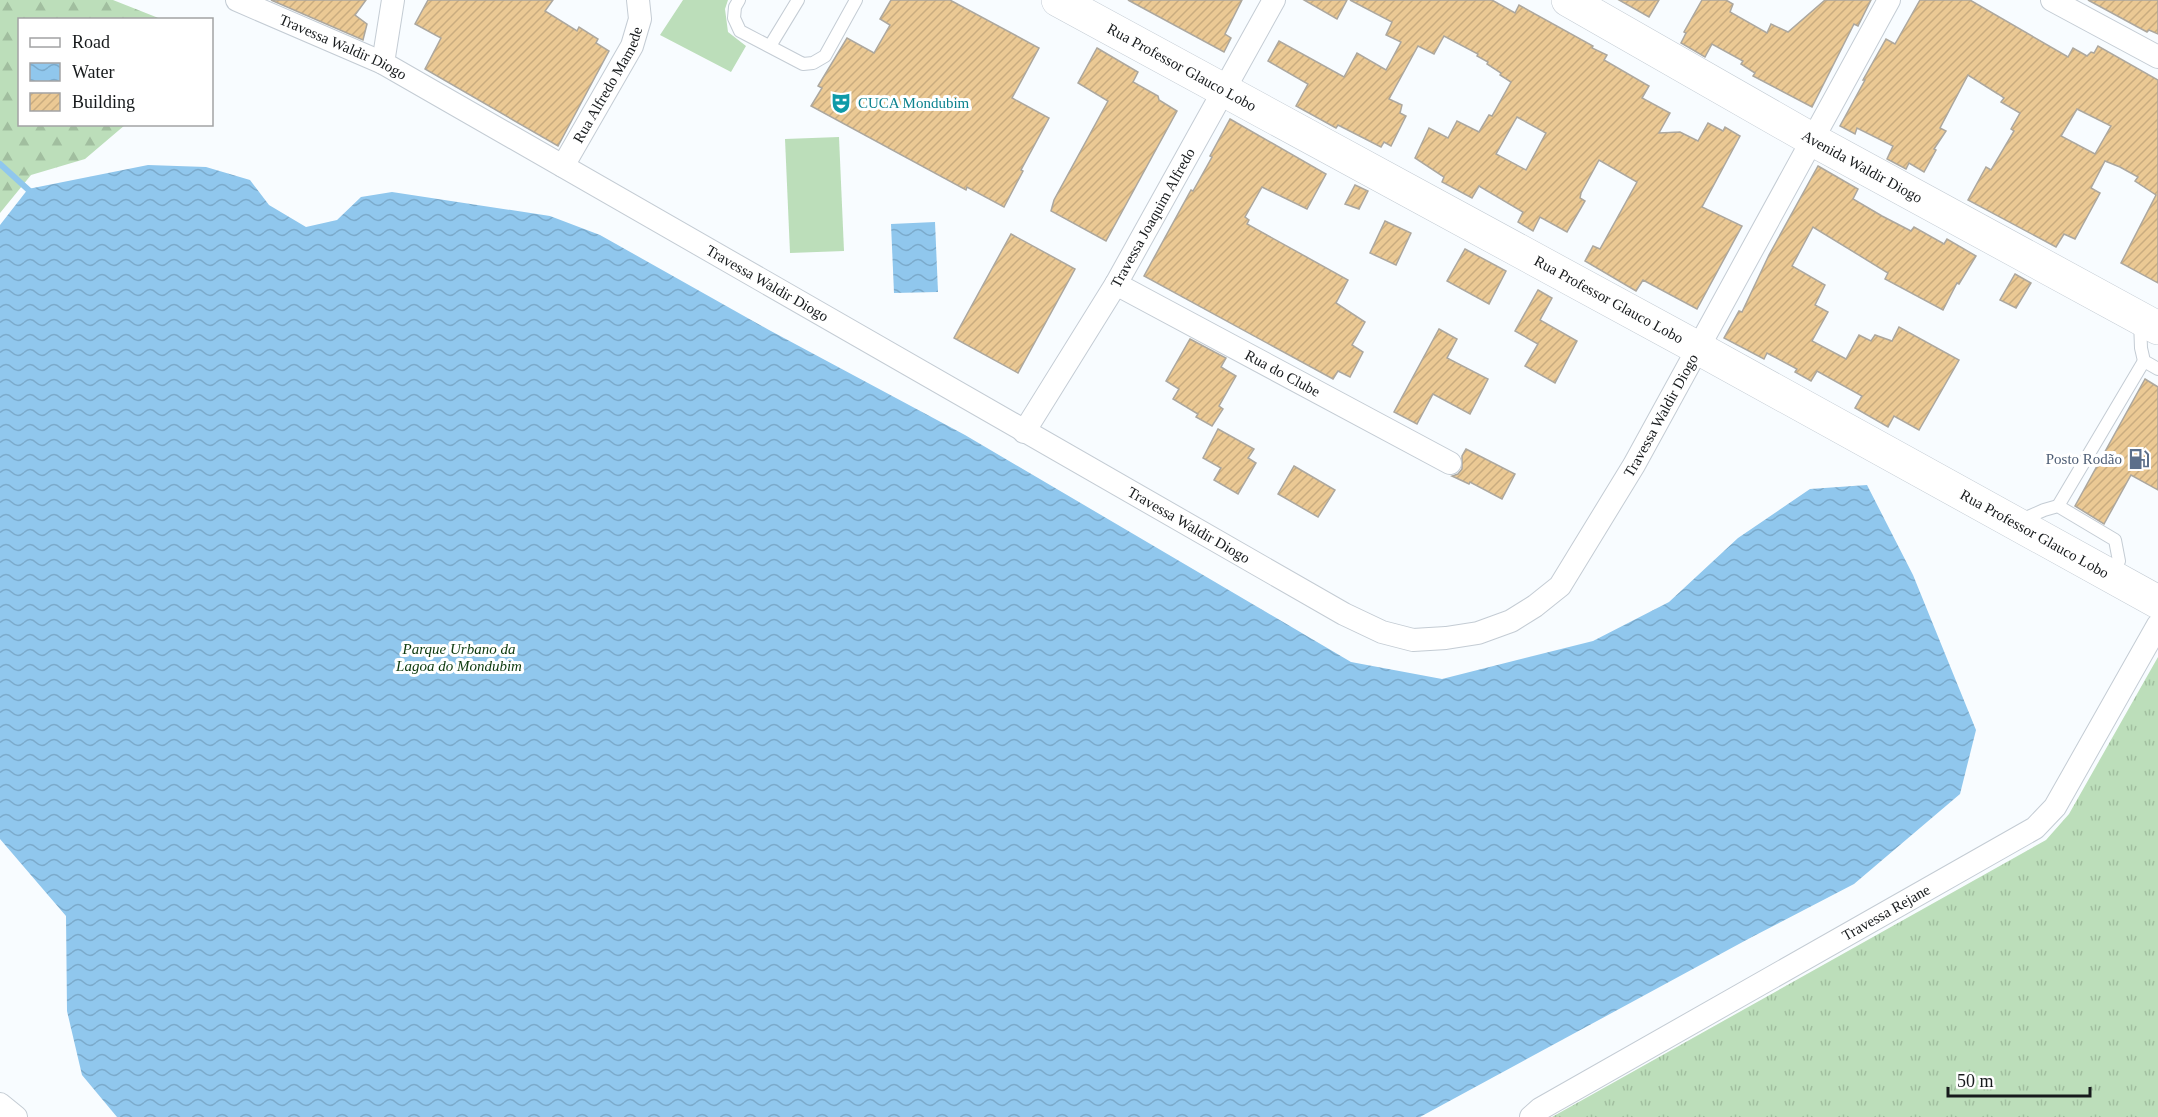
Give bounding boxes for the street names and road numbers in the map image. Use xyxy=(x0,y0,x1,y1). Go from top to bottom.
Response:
street label: Travessa Waldir Diogo xyxy=(277,11,410,83)
street label: Rua Professor Glauco Lobo xyxy=(1105,20,1259,114)
street label: Rua Alfredo Mamede xyxy=(570,25,645,146)
street label: Avenida Waldir Diogo xyxy=(1799,127,1925,206)
street label: Travessa Joaquim Alfredo xyxy=(1108,145,1198,290)
street label: Travessa Waldir Diogo xyxy=(703,242,831,325)
street label: Rua Professor Glauco Lobo xyxy=(1532,253,1686,346)
street label: Rua do Clube xyxy=(1242,347,1323,400)
street label: Travessa Waldir Diogo xyxy=(1621,351,1701,480)
street label: Travessa Waldir Diogo xyxy=(1125,484,1253,566)
street label: Rua Professor Glauco Lobo xyxy=(1958,486,2112,581)
street label: Travessa Rejane xyxy=(1839,881,1933,944)

